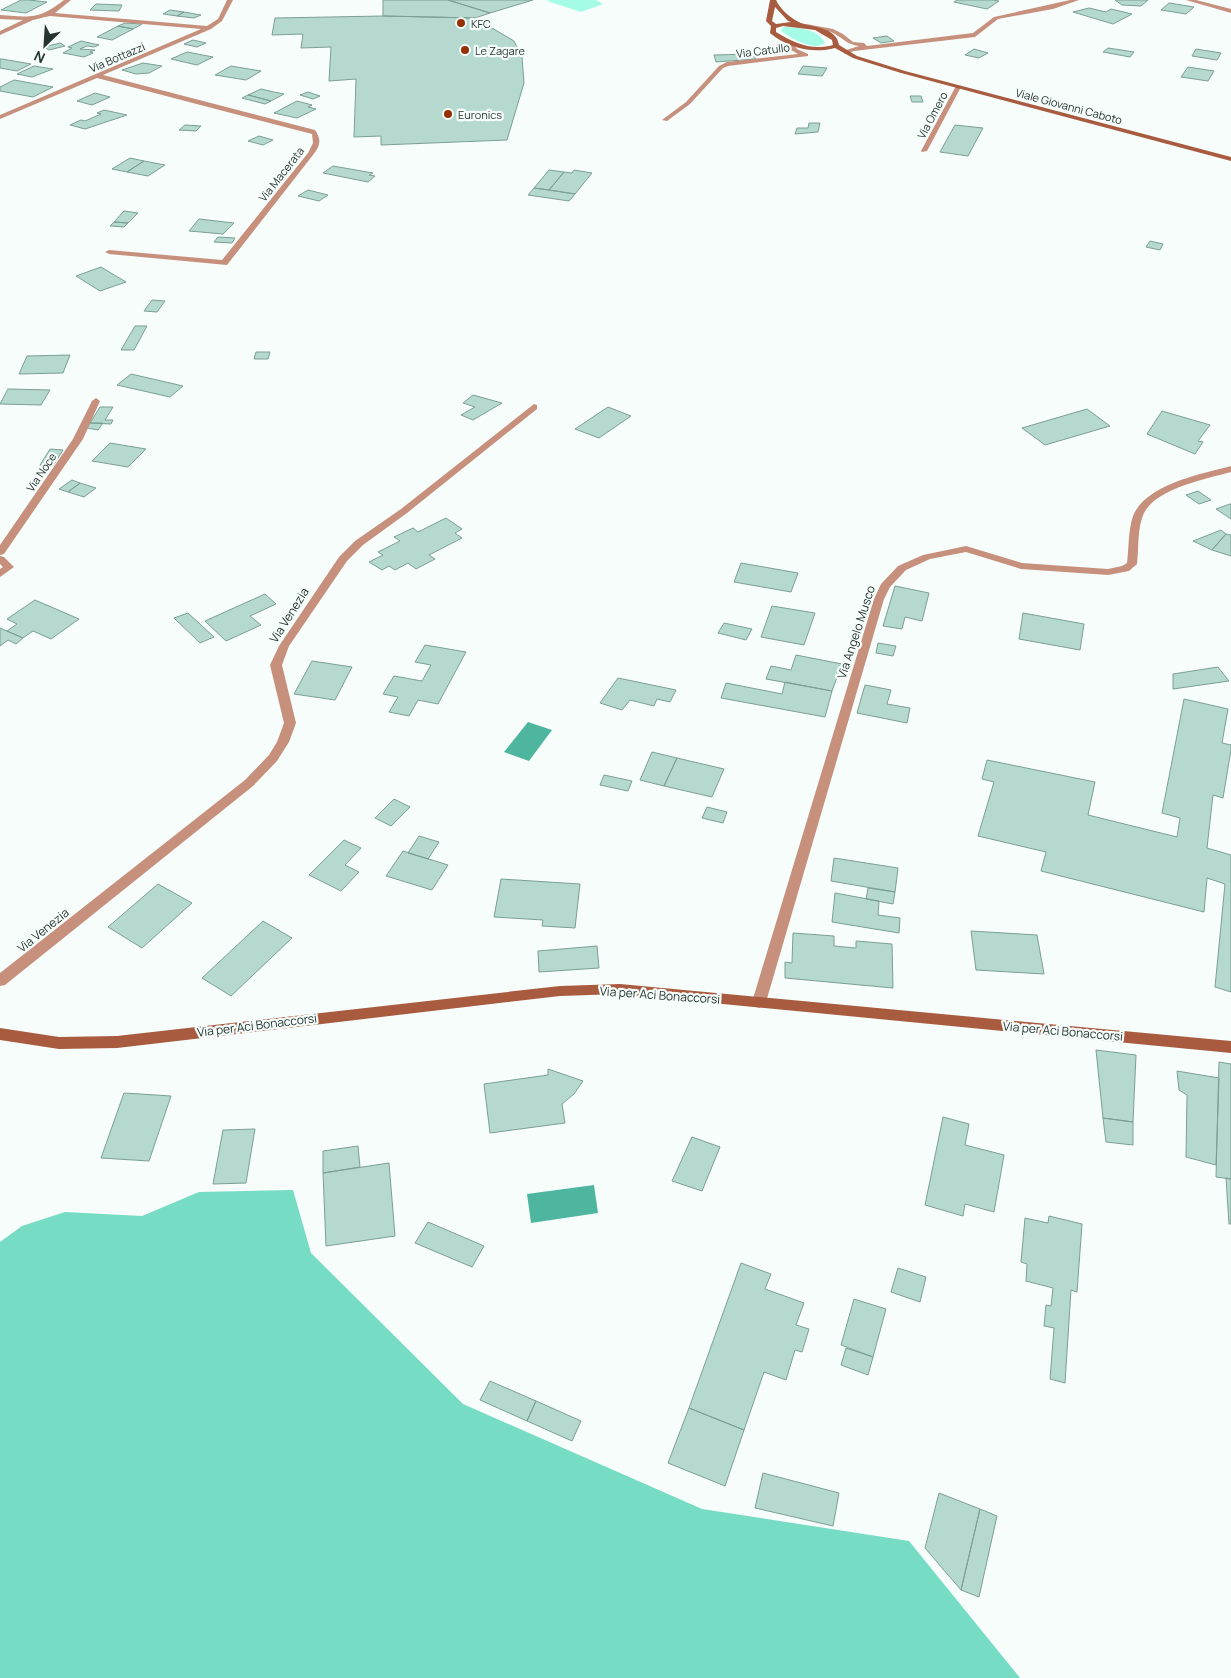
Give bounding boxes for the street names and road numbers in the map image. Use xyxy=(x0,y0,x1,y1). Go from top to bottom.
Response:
street label: Via Bottazzi xyxy=(87,39,147,75)
street label: Via Catullo xyxy=(735,39,791,61)
street label: Viale Giovanni Caboto xyxy=(1014,85,1124,128)
street label: Via Omero xyxy=(913,88,951,141)
street label: Via Macerata xyxy=(255,144,307,204)
street label: Via Noce xyxy=(23,449,60,494)
street label: Via Angelo Musco xyxy=(833,583,879,681)
street label: Via Venezia xyxy=(265,584,313,646)
street label: Via Venezia xyxy=(13,904,73,956)
street label: Via per Aci Bonaccorsi xyxy=(599,982,721,1008)
street label: Via per Aci Bonaccorsi xyxy=(196,1009,318,1041)
street label: Via per Aci Bonaccorsi xyxy=(1002,1017,1124,1045)

